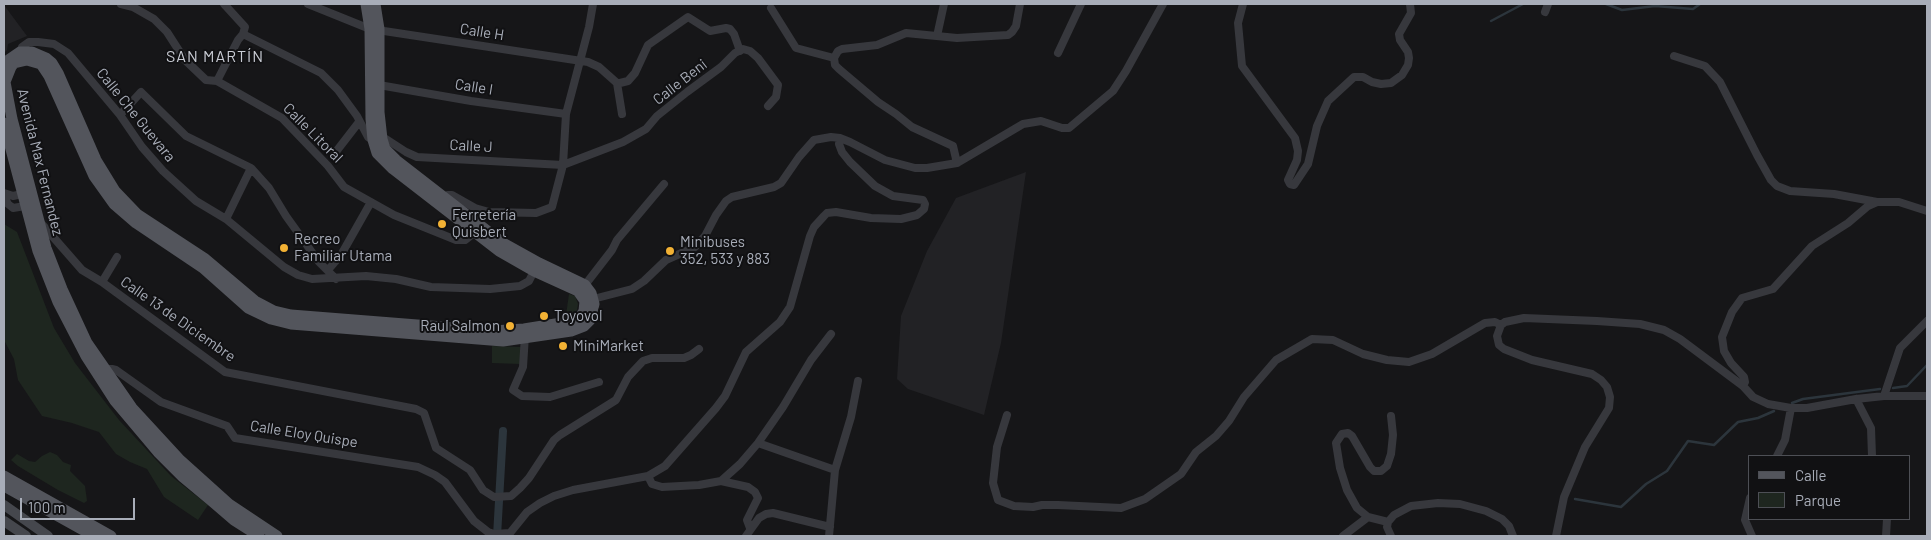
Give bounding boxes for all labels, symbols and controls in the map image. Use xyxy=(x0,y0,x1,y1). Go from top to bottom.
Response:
street label: Calle H xyxy=(459,20,505,44)
district label: SAN MARTÍN xyxy=(165,47,265,67)
street label: Calle Beni xyxy=(649,55,711,109)
street label: Calle Che Guevara xyxy=(93,64,179,166)
street label: Calle I xyxy=(454,75,494,99)
street label: Avenida Max Fernandez xyxy=(13,87,67,237)
street label: Calle Litoral xyxy=(279,99,347,167)
street label: Calle J xyxy=(449,136,493,156)
place label: Ferretería Quisbert xyxy=(452,206,516,241)
marker: Ferretería Quisbert xyxy=(436,218,448,230)
place label: Recreo Familiar Utama xyxy=(294,230,392,265)
place label: Minibuses 352, 533 y 883 xyxy=(680,233,770,268)
marker: Recreo Familiar Utama xyxy=(278,242,290,254)
marker: Minibuses 352, 533 y 883 xyxy=(664,245,676,257)
street label: Calle 13 de Diciembre xyxy=(117,273,239,365)
place label: Toyovol xyxy=(554,307,602,325)
marker: Toyovol xyxy=(538,310,550,322)
place label: Raul Salmon xyxy=(420,317,500,335)
marker: Raul Salmon xyxy=(504,320,516,332)
place label: MiniMarket xyxy=(573,337,644,355)
marker: MiniMarket xyxy=(557,340,569,352)
street label: Calle Eloy Quispe xyxy=(249,417,359,451)
legend xyxy=(1748,455,1911,520)
text: Calle xyxy=(1795,466,1827,484)
scale bar xyxy=(22,488,138,520)
text: Parque xyxy=(1795,491,1841,509)
text: 100 m xyxy=(28,498,66,516)

